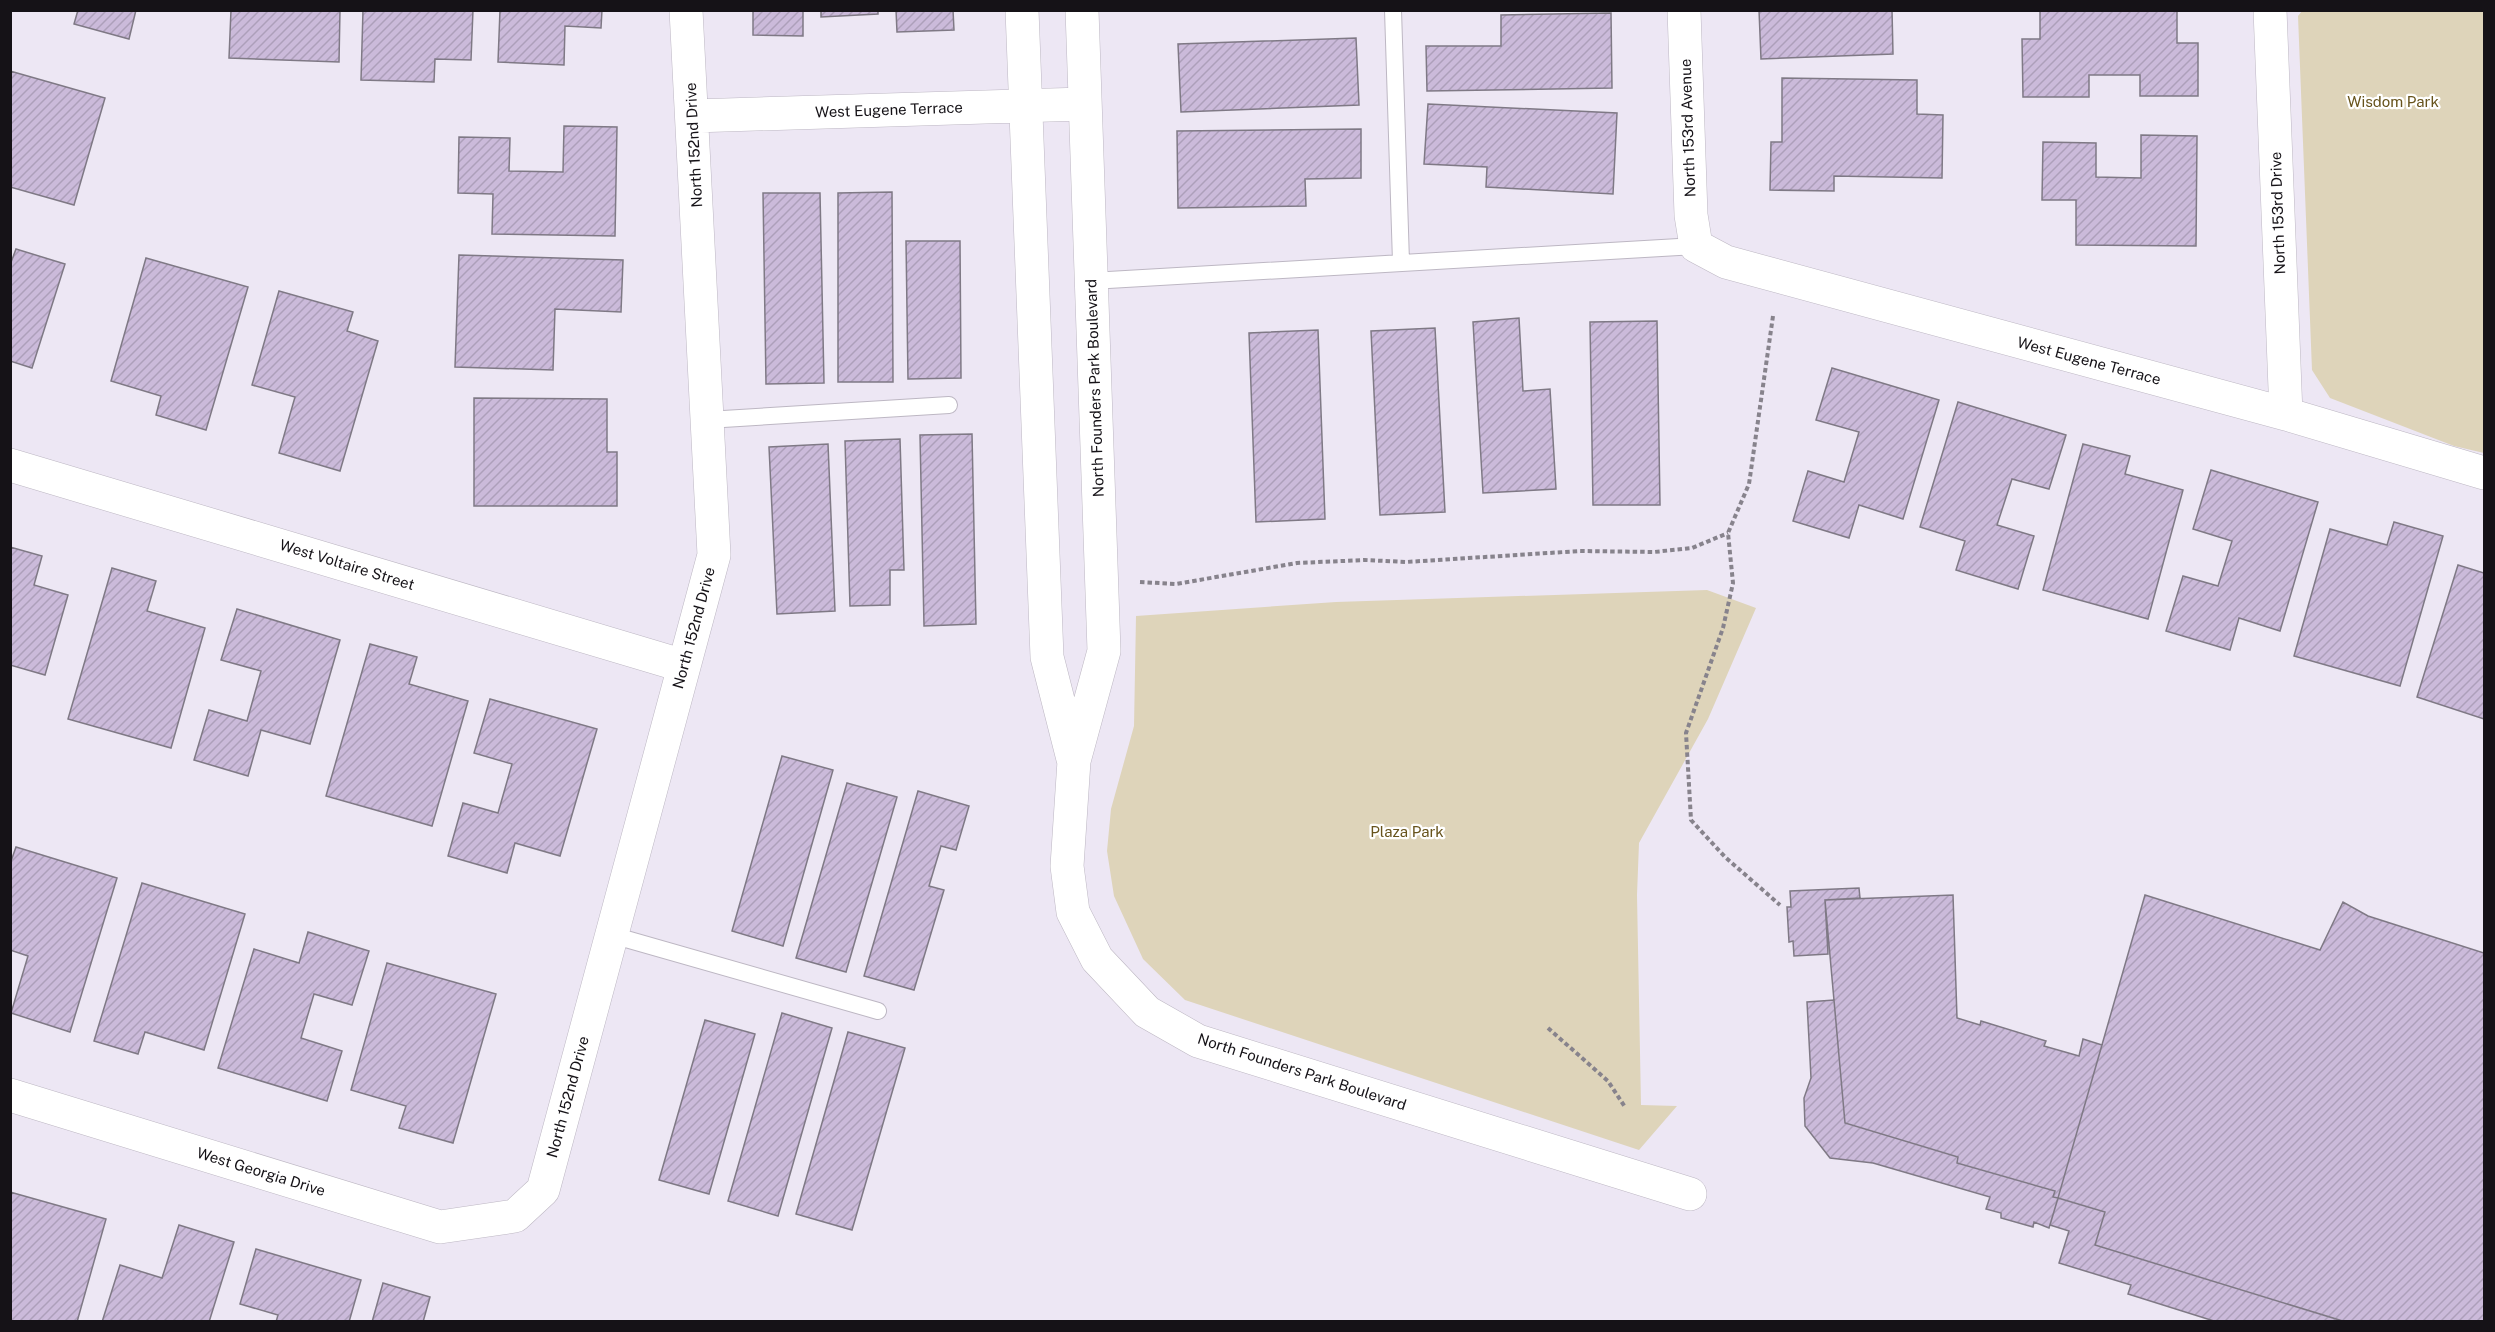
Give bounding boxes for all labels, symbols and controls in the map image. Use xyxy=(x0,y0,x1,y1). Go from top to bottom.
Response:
street label: North 153rd Avenue xyxy=(1677,59,1698,198)
street label: North 152nd Drive xyxy=(682,82,705,208)
park label: Wisdom Park xyxy=(2347,93,2439,110)
street label: West Eugene Terrace xyxy=(815,98,963,121)
street label: North 153rd Drive xyxy=(2267,151,2288,275)
street label: North Founders Park Boulevard xyxy=(1082,279,1107,497)
street label: West Eugene Terrace xyxy=(2016,333,2163,388)
street label: West Voltaire Street xyxy=(278,536,417,593)
street label: North 152nd Drive xyxy=(669,565,718,691)
park label: Plaza Park xyxy=(1370,823,1444,840)
street label: North Founders Park Boulevard xyxy=(1196,1030,1409,1113)
street label: North 152nd Drive xyxy=(543,1034,592,1160)
street label: West Georgia Drive xyxy=(195,1144,327,1199)

